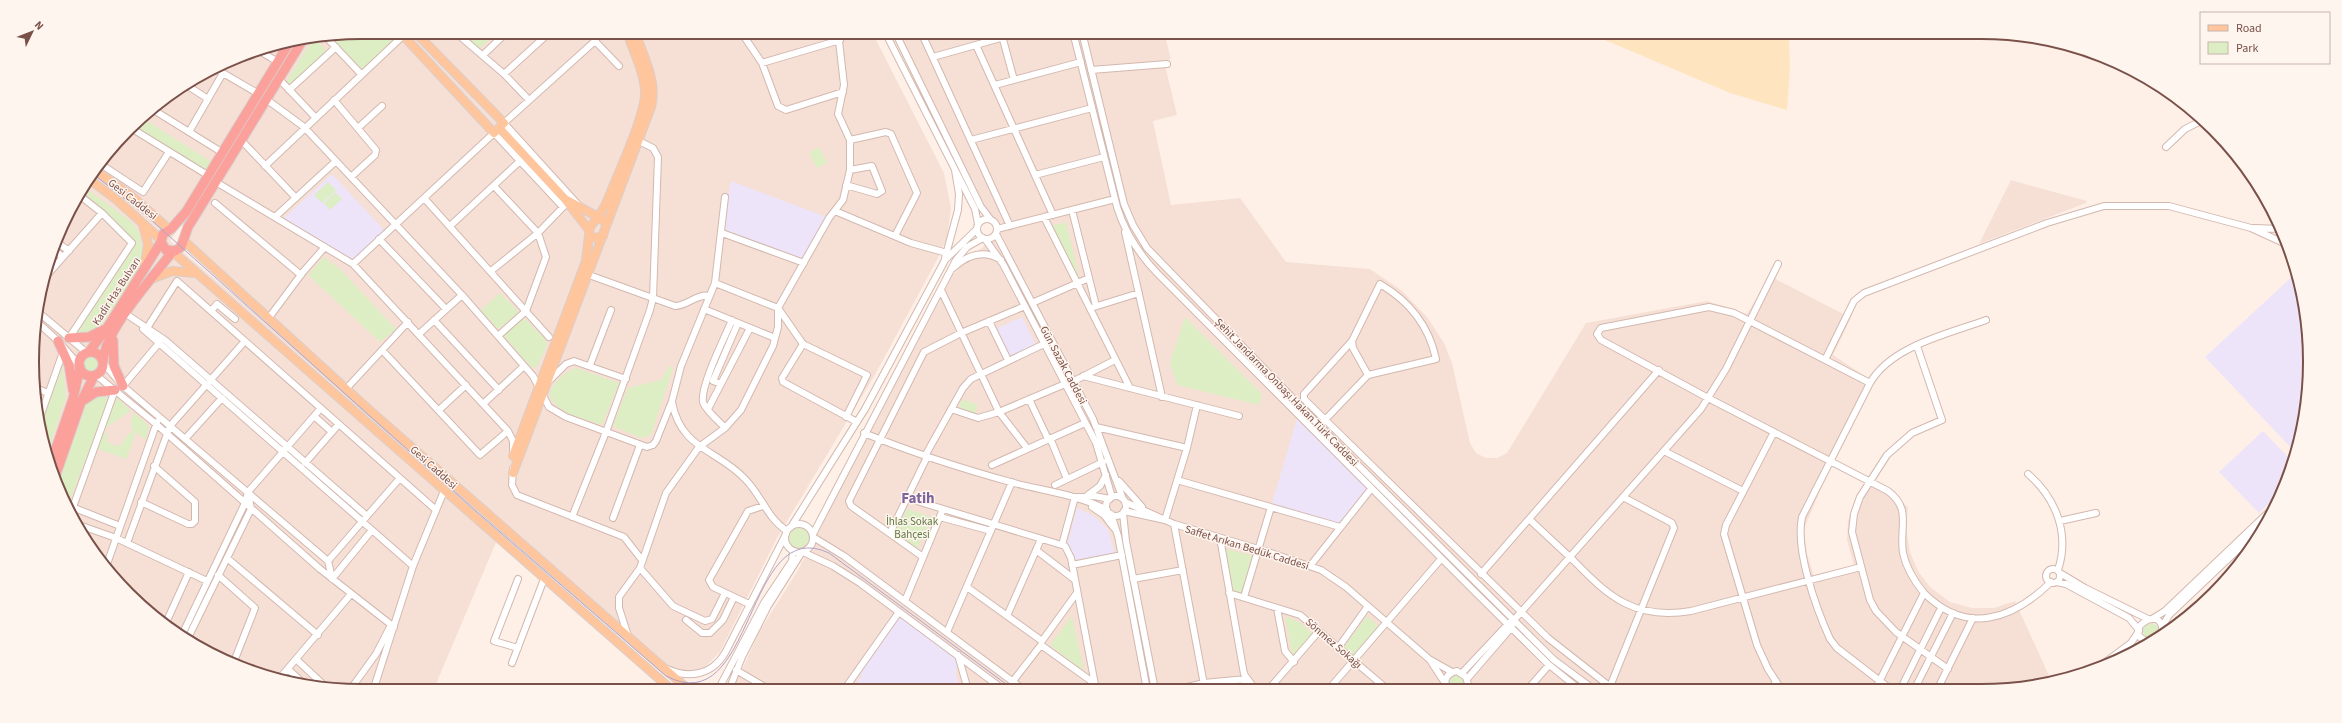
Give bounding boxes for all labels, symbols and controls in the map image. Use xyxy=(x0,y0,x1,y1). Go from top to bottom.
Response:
north arrow xyxy=(12,12,52,52)
legend xyxy=(2200,12,2330,64)
text: N xyxy=(31,18,47,33)
text: Road xyxy=(2236,20,2262,37)
text: Park xyxy=(2236,40,2258,57)
street label: Gesi Caddesi xyxy=(105,175,160,223)
street label: Kadir Has Bulvarı xyxy=(89,254,144,328)
street label: Şehit Jandarma Onbaşı Hakan Türk Caddesi xyxy=(1211,315,1362,470)
street label: Gün Sazak Caddesi xyxy=(1037,323,1091,407)
street label: Gesi Caddesi xyxy=(407,442,460,493)
district label: Fatih xyxy=(901,488,935,509)
park label: İhlas Sokak Bahçesi xyxy=(886,514,939,542)
street label: Saffet Arıkan Bedük Caddesi xyxy=(1183,521,1311,574)
street label: Sönmez Sokağı xyxy=(1302,615,1365,672)

